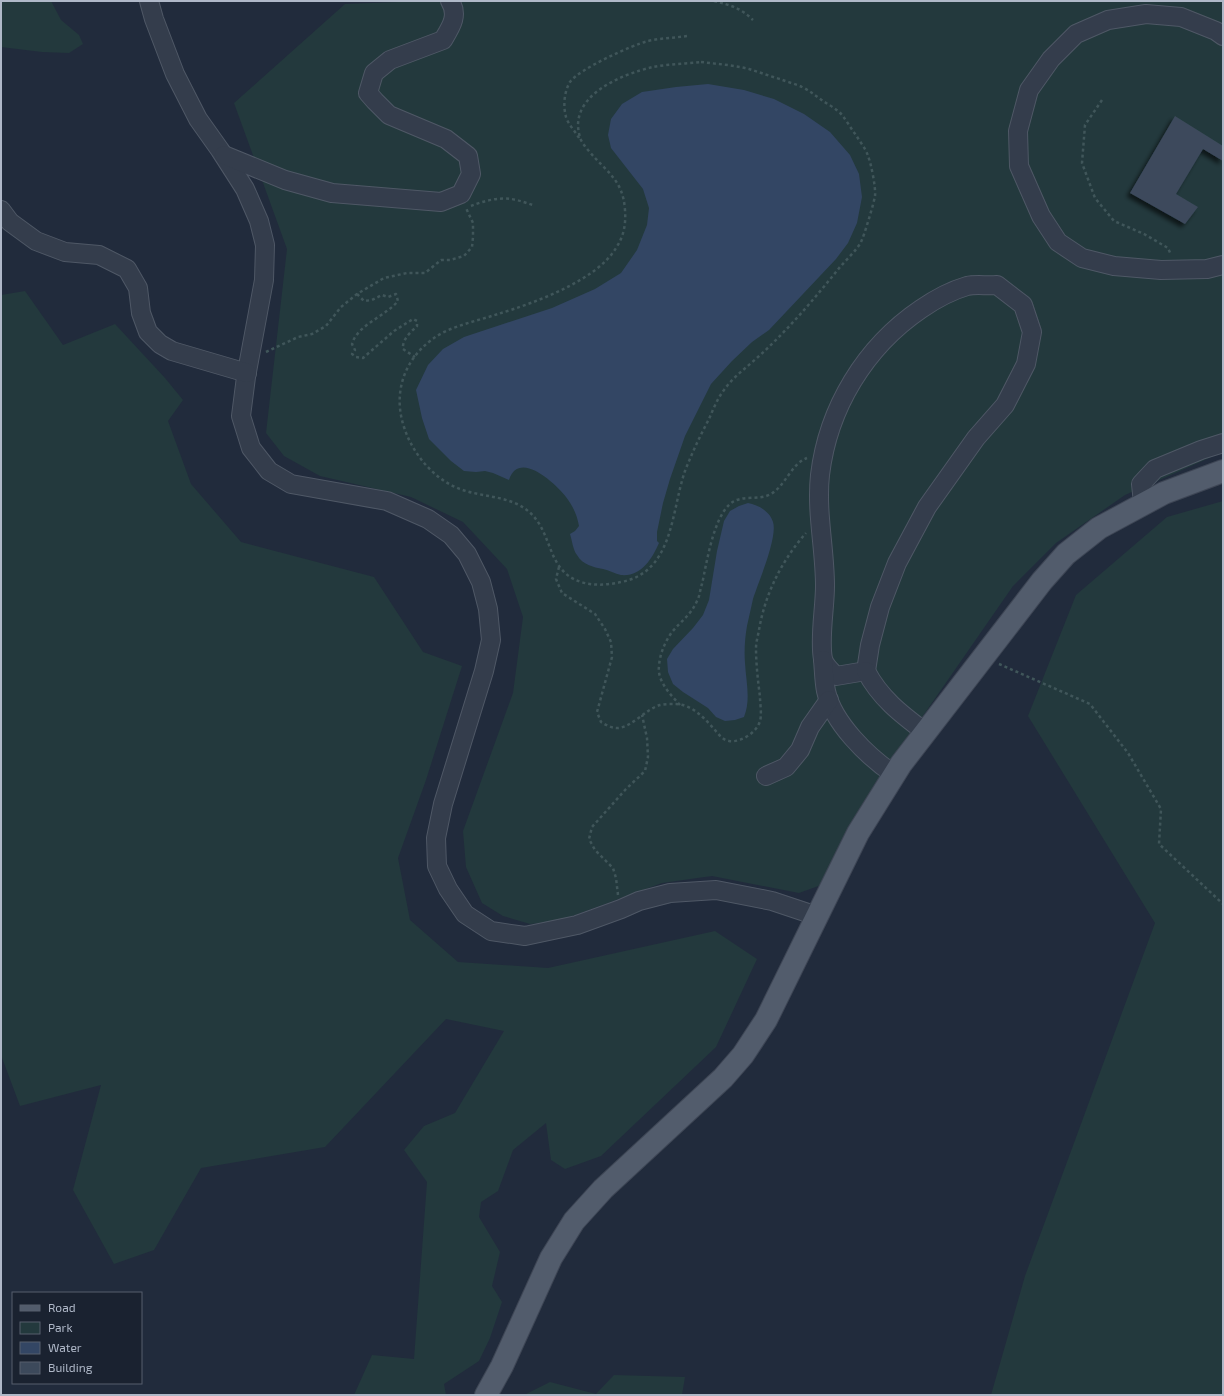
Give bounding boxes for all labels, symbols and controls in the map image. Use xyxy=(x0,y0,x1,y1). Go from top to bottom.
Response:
legend xyxy=(12,1292,142,1384)
text: Road xyxy=(48,1300,76,1314)
text: Park xyxy=(48,1320,73,1334)
text: Water xyxy=(48,1340,82,1354)
text: Building xyxy=(48,1360,93,1374)

